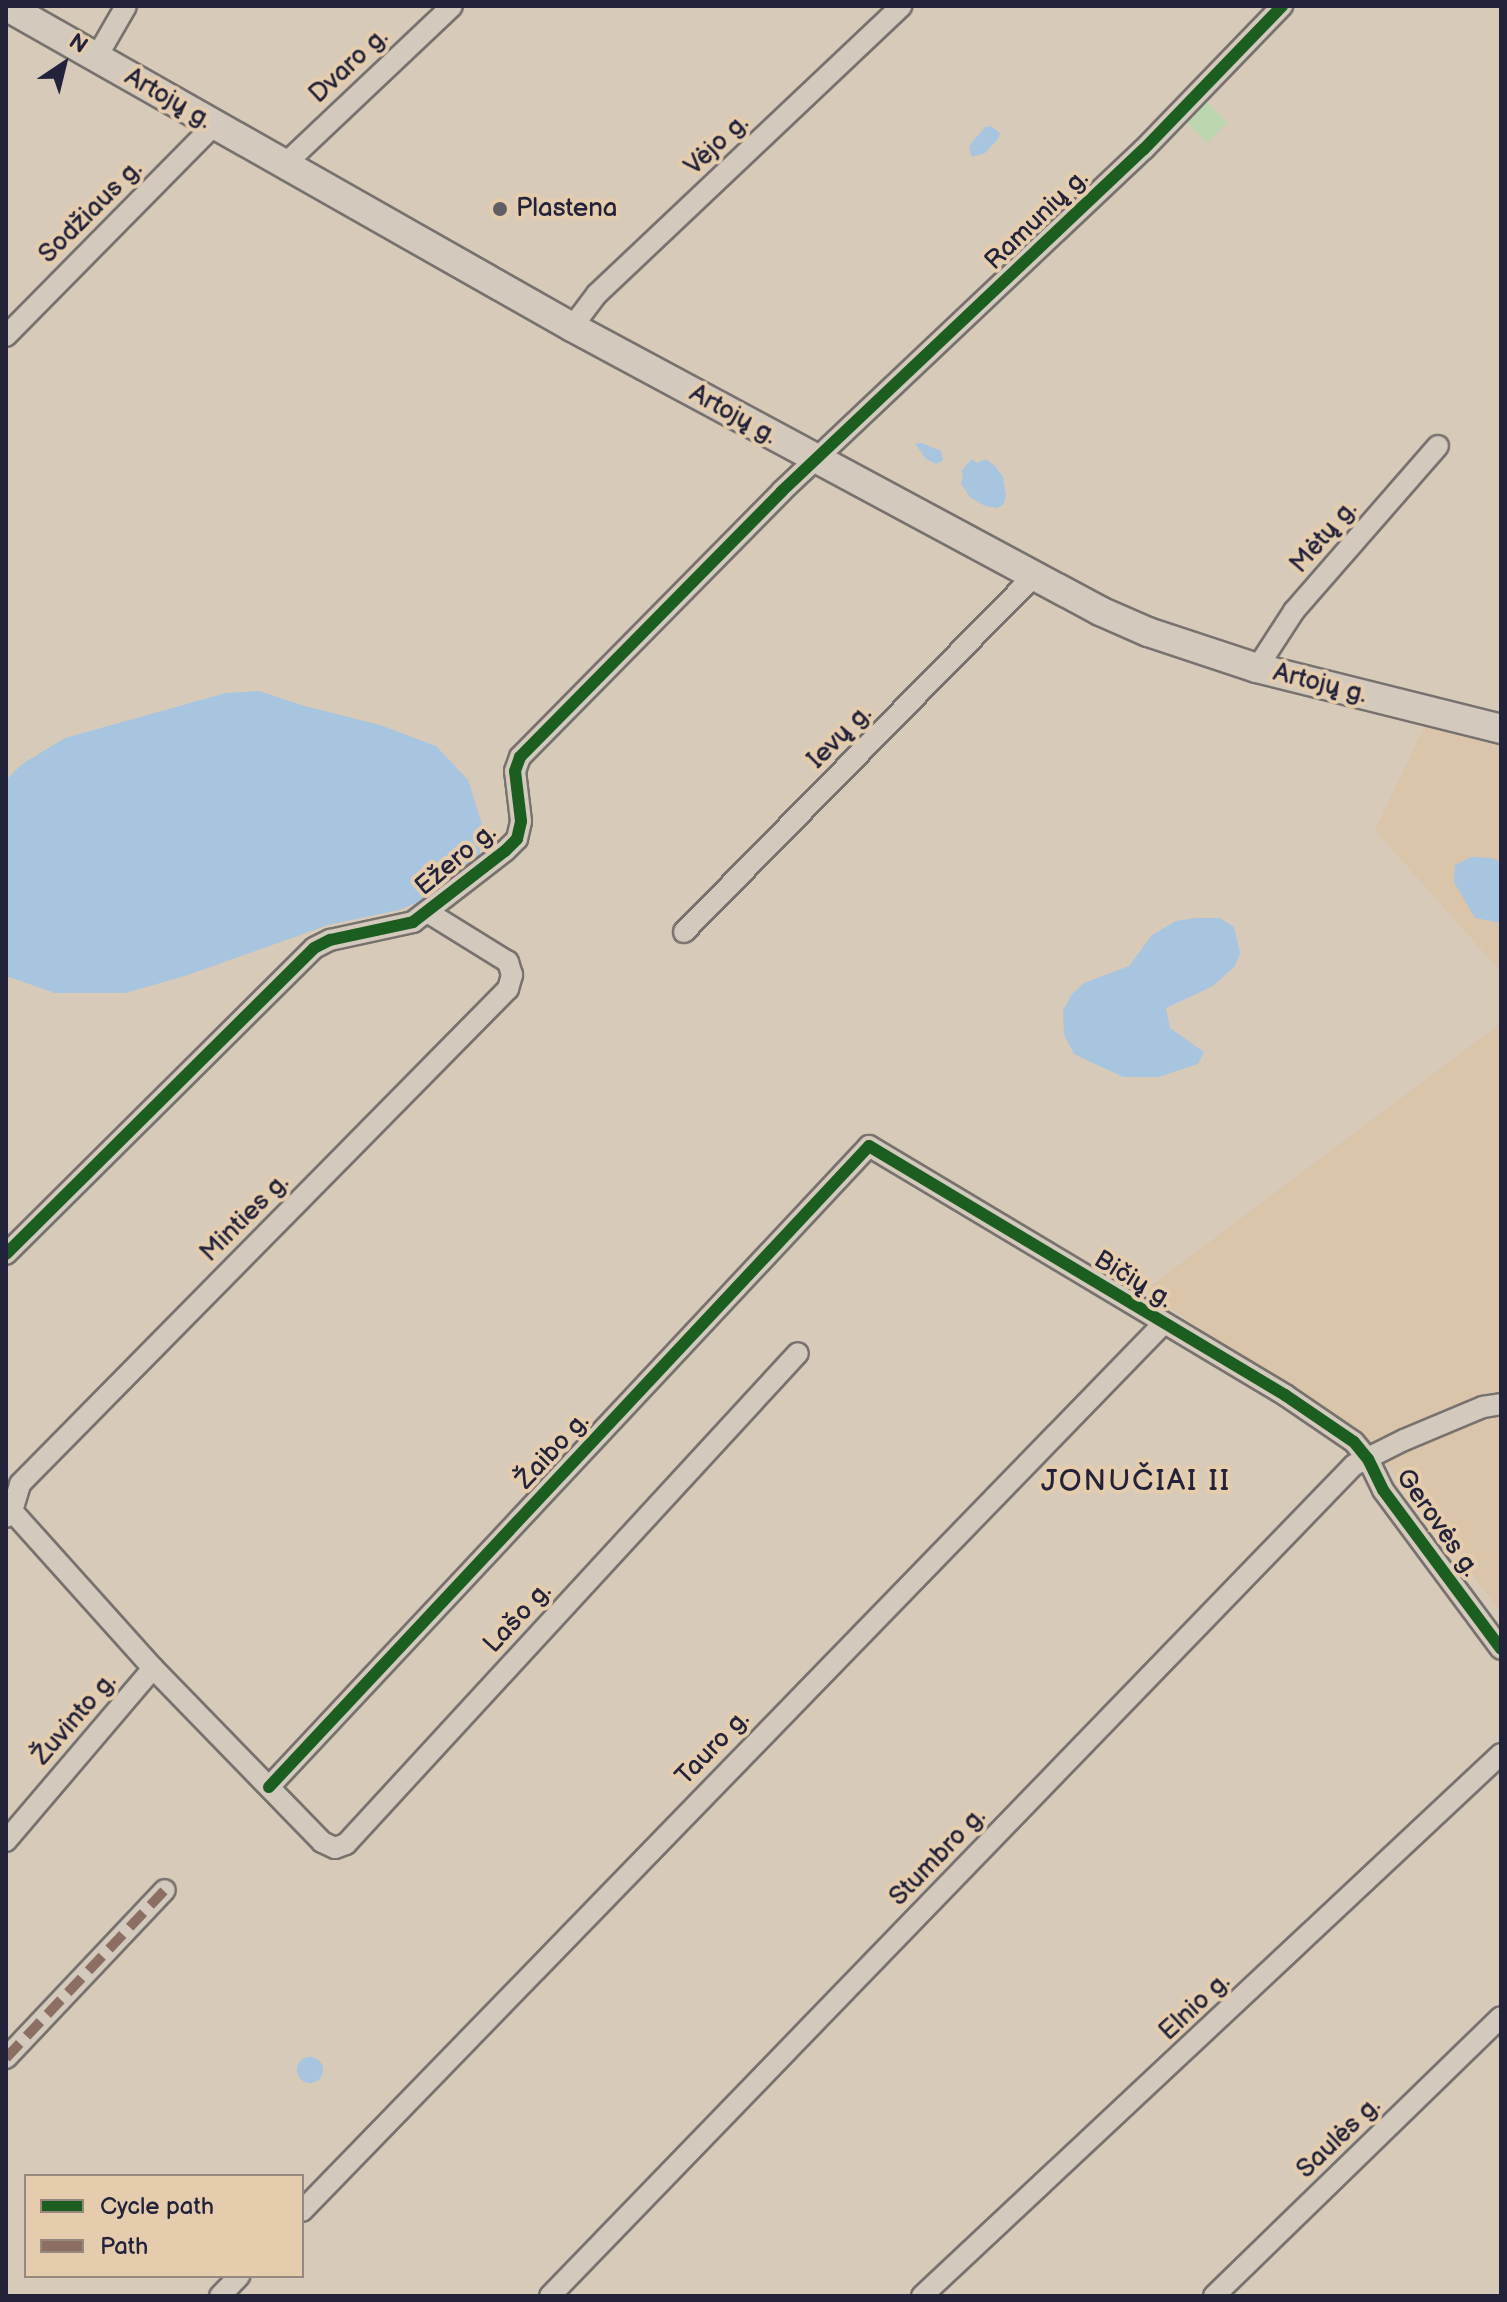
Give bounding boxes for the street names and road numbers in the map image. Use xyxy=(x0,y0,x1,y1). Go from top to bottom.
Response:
street label: Dvaro g. xyxy=(303,22,395,110)
street label: Artojų g. xyxy=(119,62,217,136)
street label: Vėjo g. xyxy=(679,108,755,182)
street label: Sodžiaus g. xyxy=(33,154,149,270)
street label: Ramunių g. xyxy=(979,163,1095,277)
street label: Artojų g. xyxy=(684,378,782,452)
street label: Mėtų g. xyxy=(1284,494,1364,580)
street label: Artojų g. xyxy=(1270,657,1370,711)
street label: Ievų g. xyxy=(801,698,879,776)
street label: Ežero g. xyxy=(409,817,503,903)
street label: Minties g. xyxy=(194,1167,296,1269)
street label: Bičių g. xyxy=(1088,1244,1178,1316)
street label: Žaibo g. xyxy=(510,1406,596,1496)
street label: Gerovės g. xyxy=(1388,1463,1486,1583)
street label: Lašo g. xyxy=(478,1576,558,1660)
street label: Žuvinto g. xyxy=(26,1666,124,1772)
street label: Tauro g. xyxy=(670,1704,756,1792)
street label: Stumbro g. xyxy=(883,1801,993,1913)
street label: Elnio g. xyxy=(1153,1966,1237,2048)
street label: Saulės g. xyxy=(1291,2090,1387,2186)

